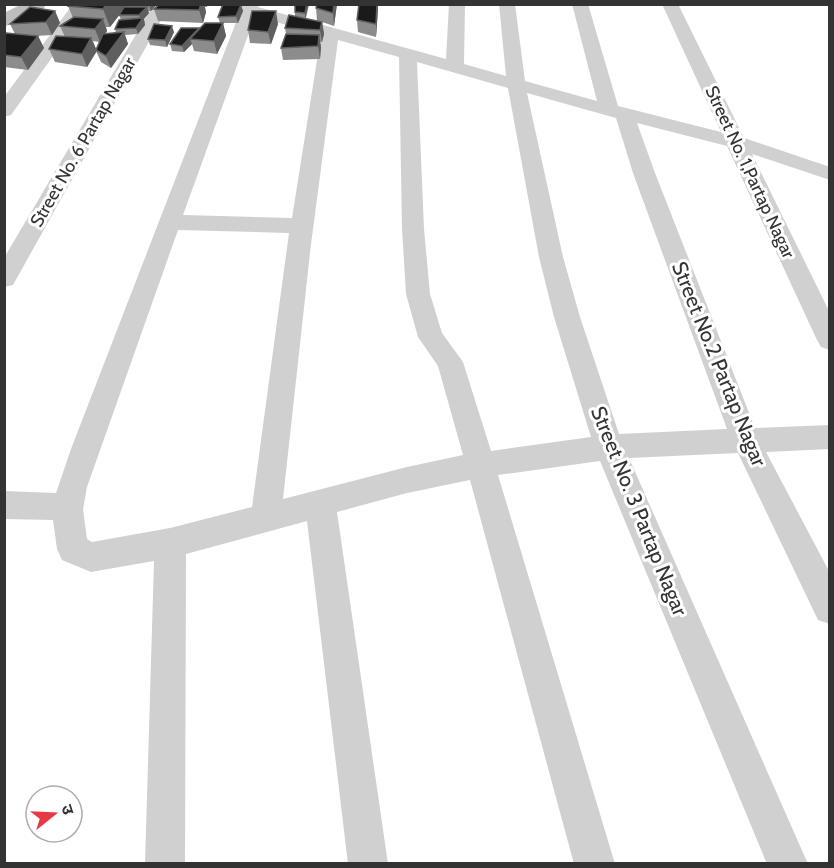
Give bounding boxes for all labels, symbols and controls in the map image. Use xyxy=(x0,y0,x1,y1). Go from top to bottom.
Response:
street label: Street No. 6 Partap Nagar xyxy=(25,53,141,231)
street label: Street No. 1,Partap Nagar xyxy=(700,82,800,262)
street label: Street No.2 Partap Nagar xyxy=(667,258,772,470)
street label: Street No. 3 Partap Nagar xyxy=(586,402,693,620)
north arrow xyxy=(24,784,84,844)
text: उ xyxy=(57,802,78,818)

